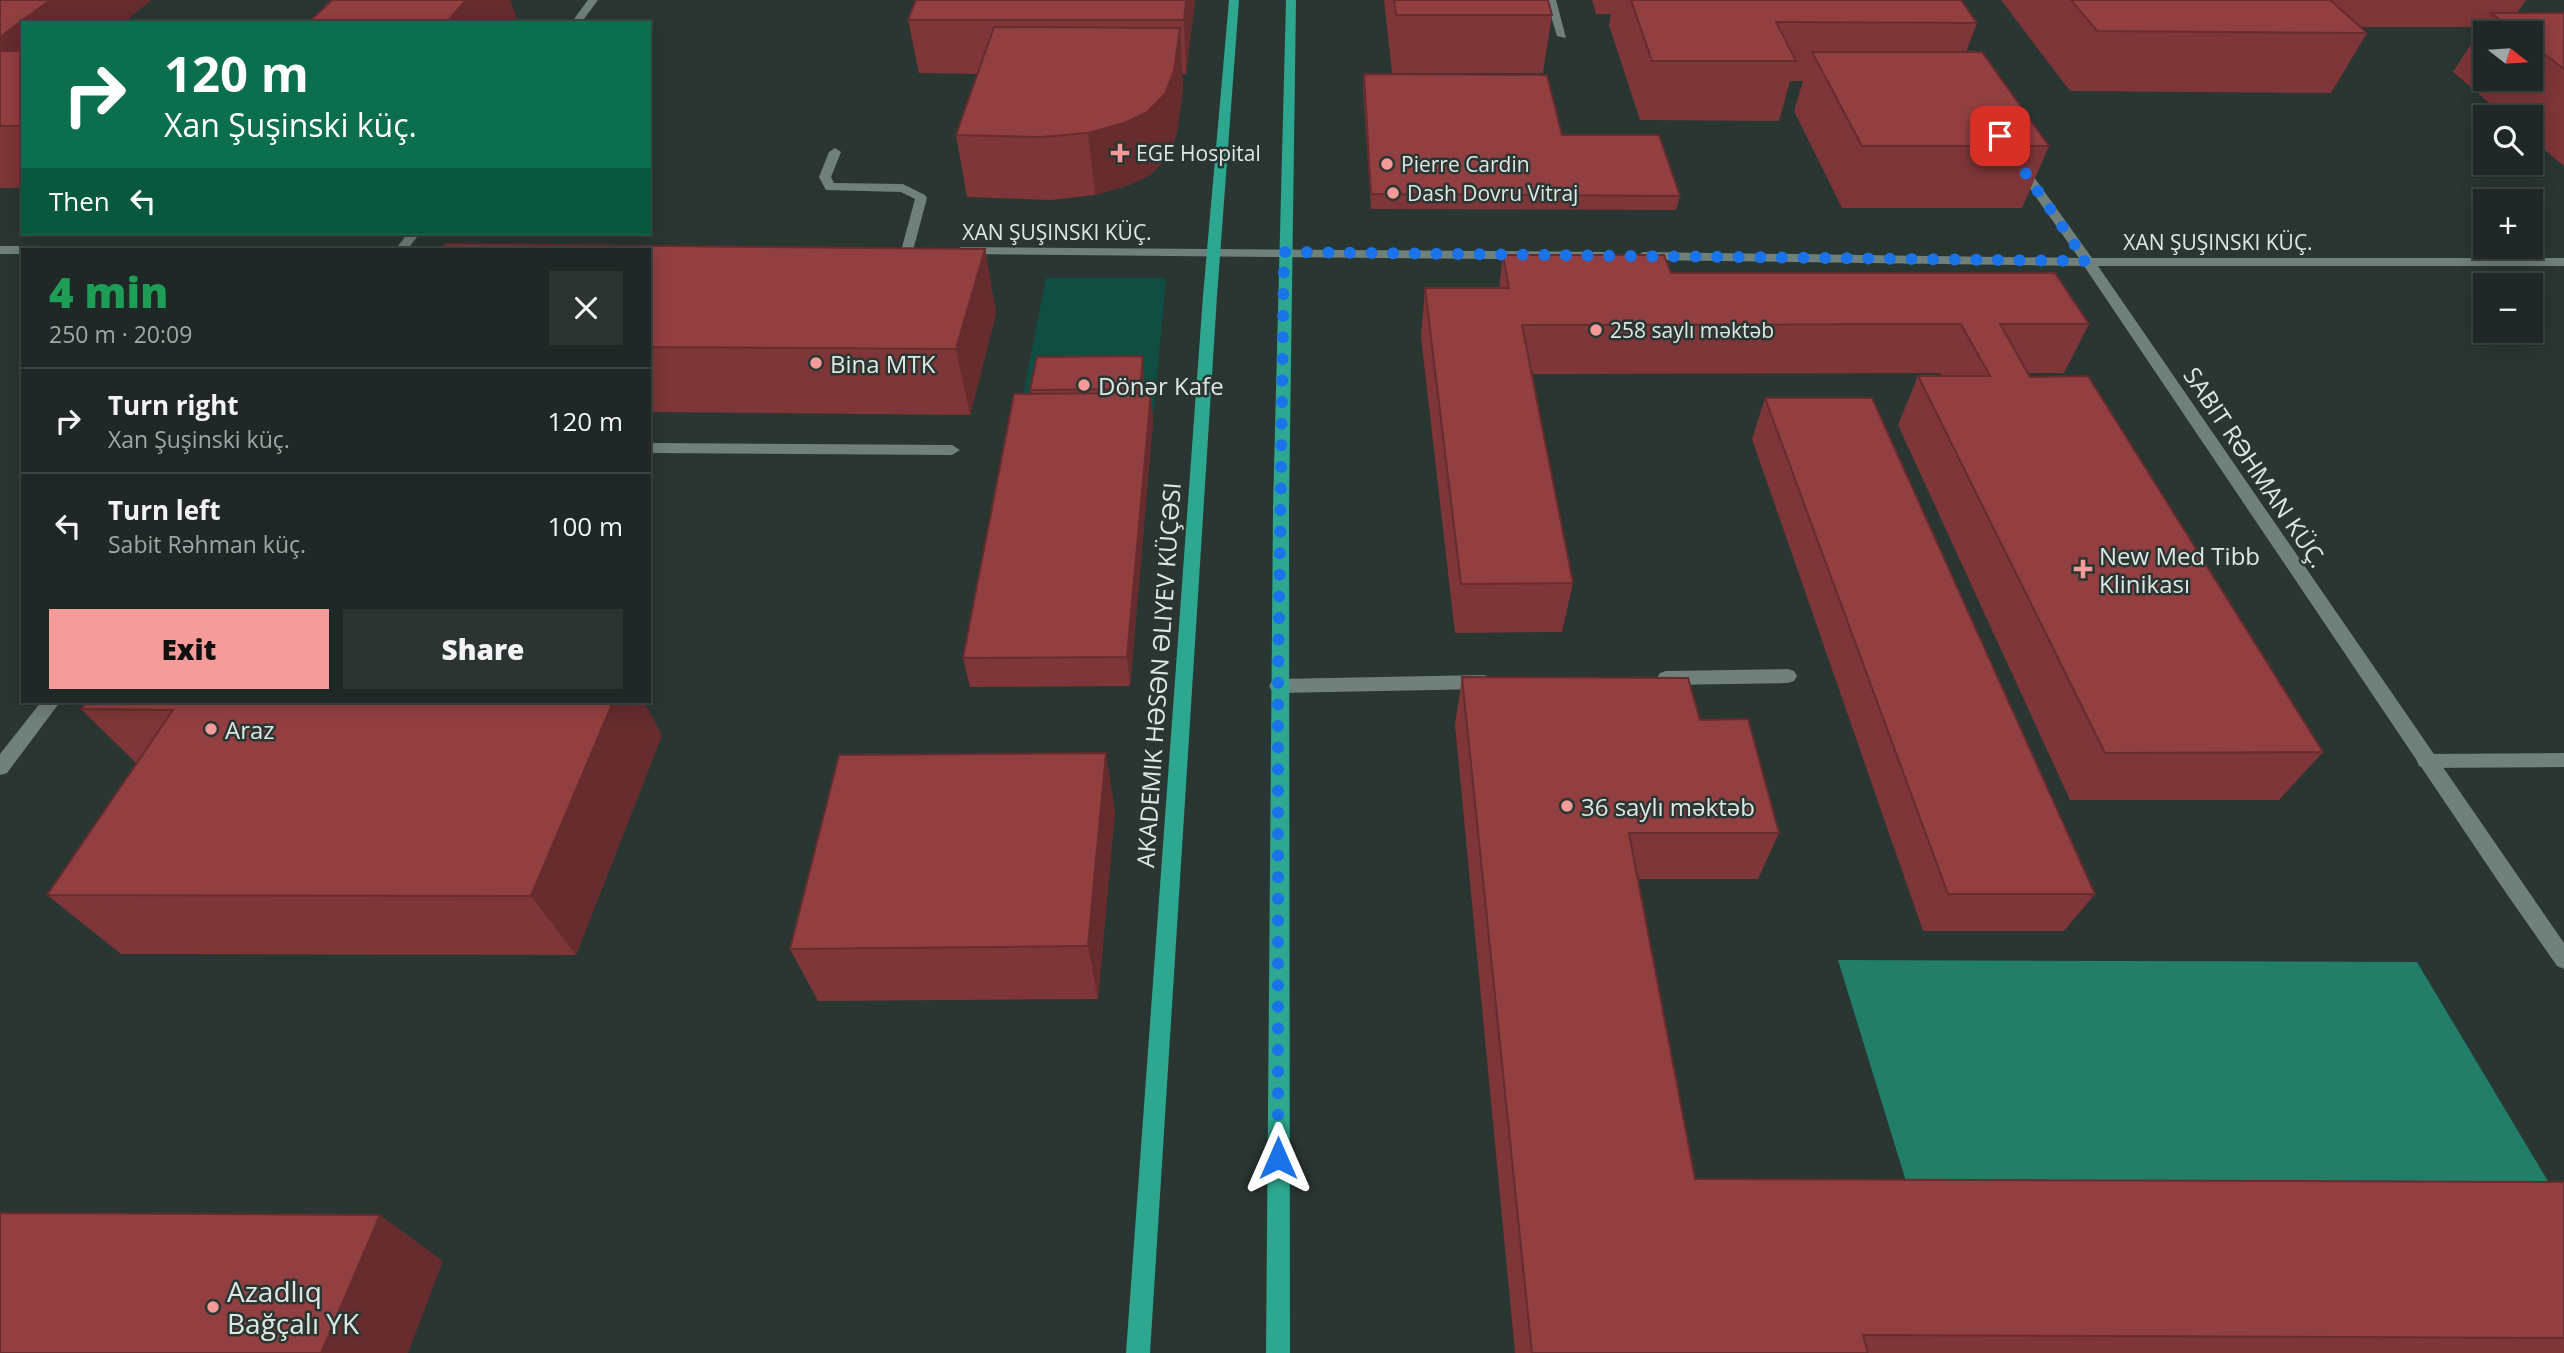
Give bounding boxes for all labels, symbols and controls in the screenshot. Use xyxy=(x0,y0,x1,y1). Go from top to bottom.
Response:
north arrow xyxy=(2473,21,2543,91)
map controls xyxy=(2473,21,2543,343)
text: 120 m xyxy=(164,40,309,106)
icon: right xyxy=(49,49,140,140)
text: Xan Şuşinski küç. xyxy=(164,103,417,146)
button: search xyxy=(2473,105,2543,175)
pin xyxy=(1970,106,2030,166)
icon: arrive xyxy=(1981,117,2019,155)
place label: EGE Hospital xyxy=(1136,139,1261,167)
marker: EGE Hospital xyxy=(1110,143,1130,163)
place label: Pierre Cardin xyxy=(1401,150,1530,178)
marker: Pierre Cardin xyxy=(1379,156,1395,172)
place label: Dash Dovru Vitraj xyxy=(1407,179,1578,207)
icon: left xyxy=(124,182,162,220)
text: Then xyxy=(49,183,110,219)
marker: Dash Dovru Vitraj xyxy=(1385,185,1401,201)
button: + xyxy=(2473,189,2543,259)
street label: XAN ŞUŞINSKI KÜÇ. xyxy=(962,218,1152,246)
street label: XAN ŞUŞINSKI KÜÇ. xyxy=(2123,228,2313,256)
text: 4 min xyxy=(49,263,168,320)
button: close xyxy=(549,271,623,345)
button: − xyxy=(2473,273,2543,343)
place label: 258 saylı məktəb xyxy=(1610,316,1774,344)
text: 250 m · 20:09 xyxy=(49,318,192,350)
marker: 258 saylı məktəb xyxy=(1588,322,1604,338)
place label: Bina MTK xyxy=(830,347,936,380)
marker: Bina MTK xyxy=(808,355,824,371)
street label: SABIT RƏHMAN KÜÇ. xyxy=(2177,360,2335,574)
place label: Dönər Kafe xyxy=(1098,369,1224,402)
marker: Dönər Kafe xyxy=(1076,377,1092,393)
text: Turn right xyxy=(108,387,239,423)
icon: right xyxy=(49,402,87,440)
text: 120 m xyxy=(548,403,623,439)
text: Xan Şuşinski küç. xyxy=(108,423,290,455)
street label: AKADEMIK HƏSƏN ƏLIYEV KÜÇƏSI xyxy=(1128,481,1188,869)
text: Turn left xyxy=(108,492,220,528)
icon: left xyxy=(49,507,87,545)
text: 100 m xyxy=(548,508,623,544)
text: Sabit Rəhman küç. xyxy=(108,528,306,560)
place label: New Med Tibb Klinikası xyxy=(2099,539,2260,600)
marker: New Med Tibb Klinikası xyxy=(2073,559,2093,579)
button: Exit xyxy=(49,609,329,689)
button: Share xyxy=(343,609,623,689)
place label: Araz xyxy=(225,713,275,746)
marker: Araz xyxy=(203,721,219,737)
place label: 36 saylı məktəb xyxy=(1581,790,1755,823)
marker: 36 saylı məktəb xyxy=(1559,798,1575,814)
position arrow xyxy=(1241,1121,1315,1195)
place label: Azadlıq Bağçalı YK xyxy=(227,1272,360,1342)
marker: Azadlıq Bağçalı YK xyxy=(205,1299,221,1315)

